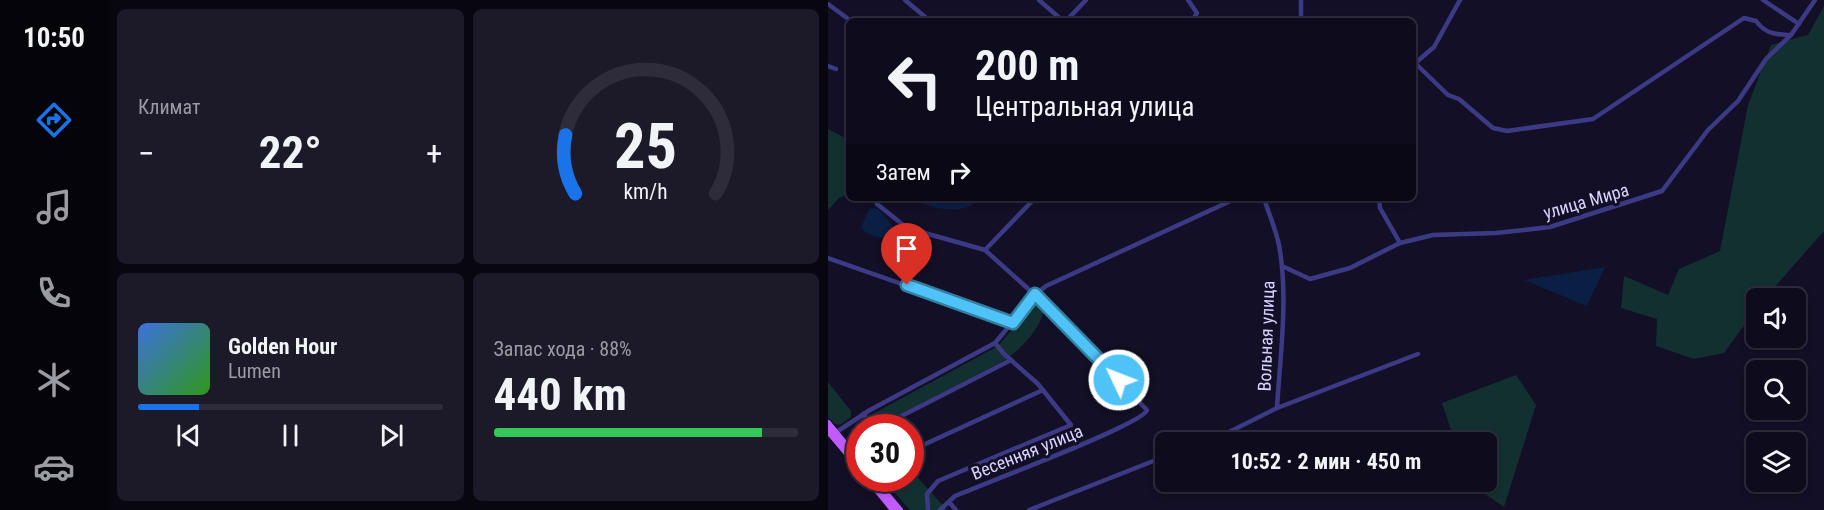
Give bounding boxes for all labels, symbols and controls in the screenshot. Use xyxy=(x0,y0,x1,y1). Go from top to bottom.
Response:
text: 10:50 xyxy=(23,22,85,54)
text: 200 m xyxy=(975,41,1080,90)
icon: left xyxy=(876,42,954,120)
text: Центральная улица xyxy=(975,91,1194,123)
text: Климат xyxy=(138,95,200,119)
icon: directions xyxy=(33,99,75,141)
text: 25 xyxy=(614,110,677,183)
text: 22° xyxy=(259,126,322,179)
text: − xyxy=(138,134,155,173)
text: + xyxy=(426,134,442,173)
icon: right xyxy=(943,156,976,189)
text: Затем xyxy=(876,160,931,185)
text: km/h xyxy=(624,179,668,204)
street label: улица Мира xyxy=(1541,179,1631,223)
icon: music xyxy=(33,186,75,228)
pin xyxy=(881,223,932,285)
icon: arrive xyxy=(890,232,923,265)
icon: phone xyxy=(33,272,75,314)
street label: Вольная улица xyxy=(1254,280,1278,392)
map controls xyxy=(1746,288,1806,492)
button: sound xyxy=(1746,288,1806,348)
text: Golden Hour xyxy=(228,334,337,359)
text: Запас хода · 88% xyxy=(494,337,632,361)
position arrow xyxy=(1087,348,1151,412)
icon: climate xyxy=(33,359,75,401)
text: Lumen xyxy=(228,359,281,383)
button: search xyxy=(1746,360,1806,420)
text: 440 km xyxy=(494,368,627,421)
speed limit sign: 30 xyxy=(846,414,924,492)
icon: previous xyxy=(172,419,205,452)
icon: pause xyxy=(274,419,307,452)
icon: next xyxy=(375,419,408,452)
street label: Весенняя улица xyxy=(968,420,1086,484)
button: layers xyxy=(1746,432,1806,492)
icon: car xyxy=(33,446,75,488)
text: 10:52 · 2 мин · 450 m xyxy=(1231,449,1421,474)

